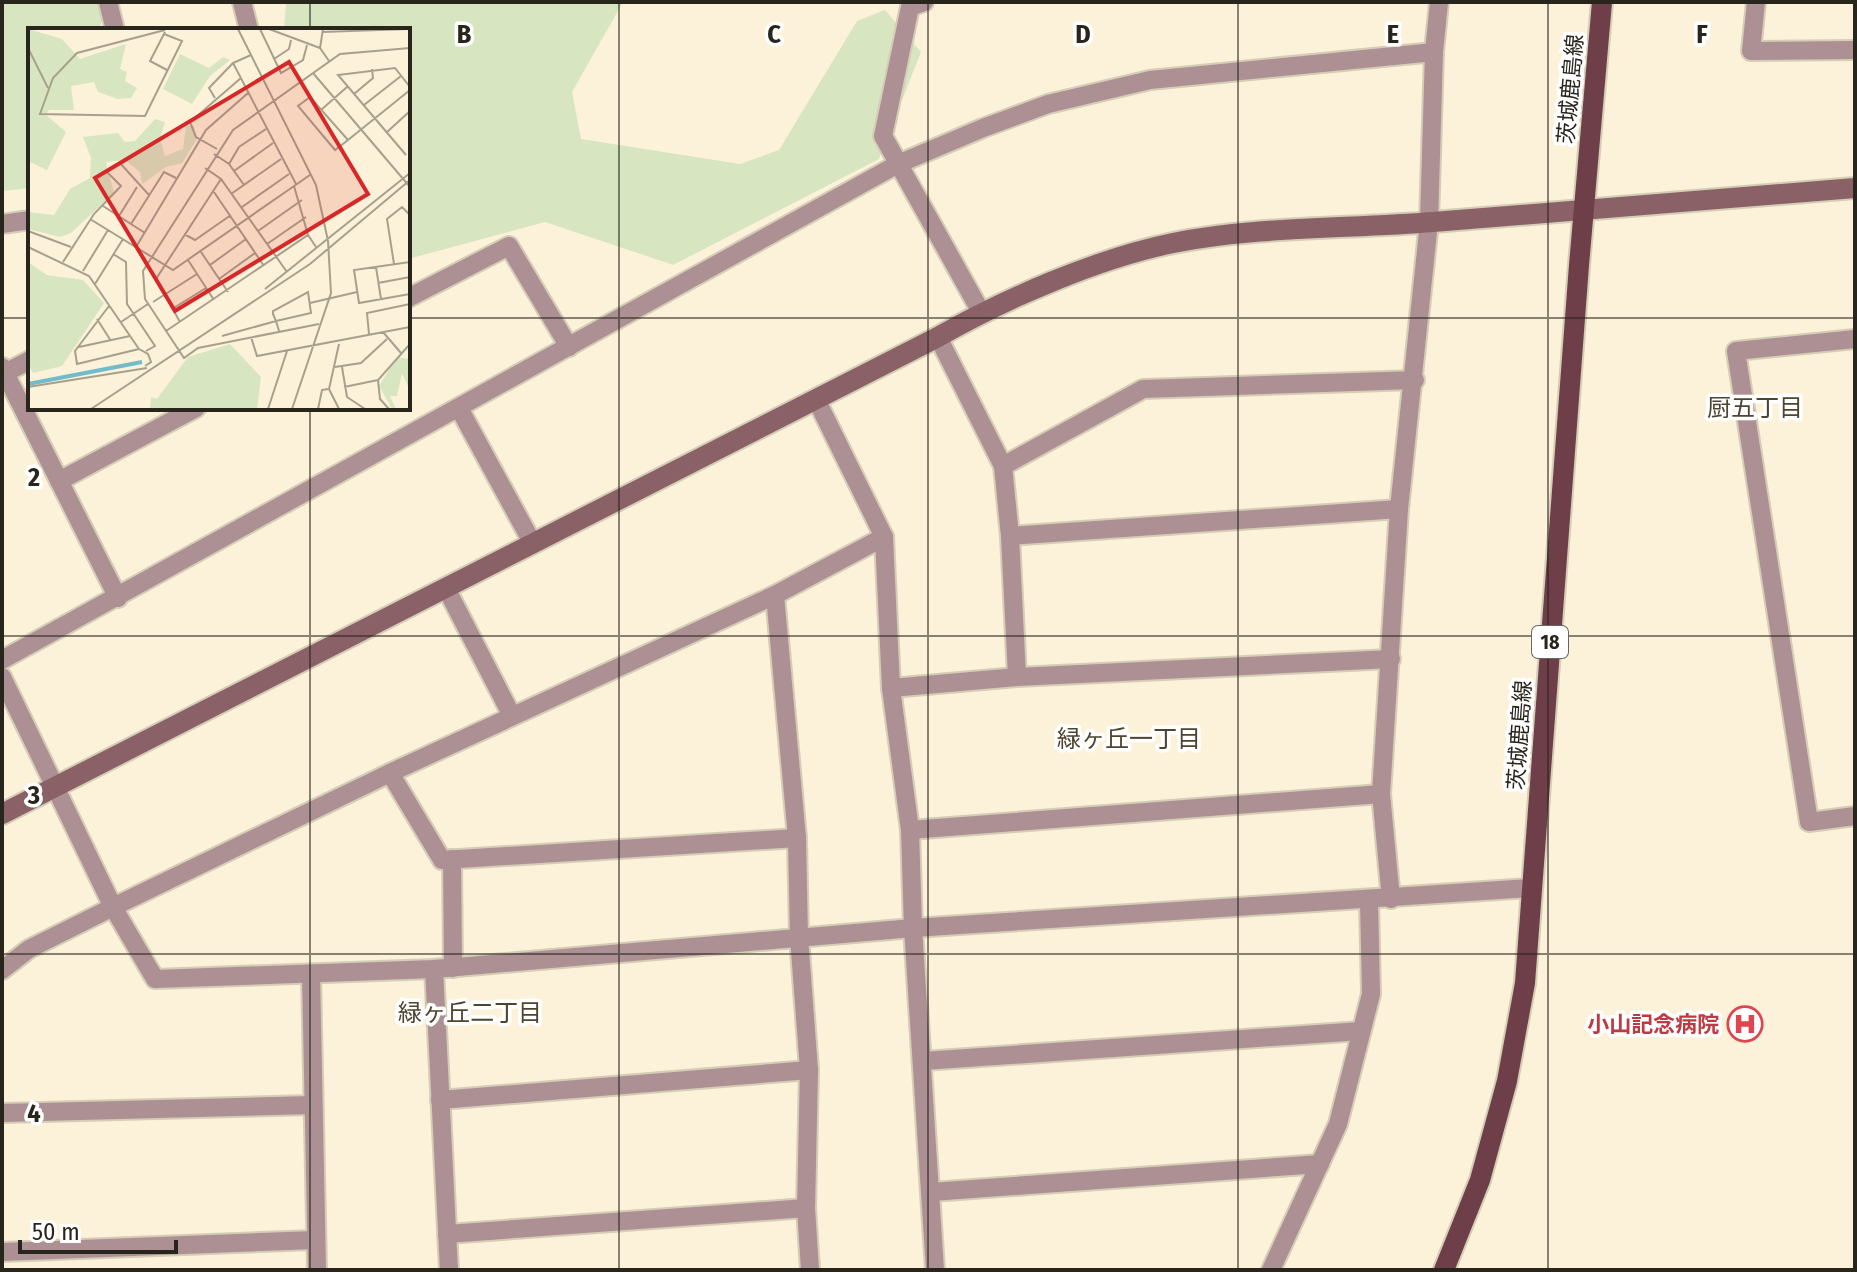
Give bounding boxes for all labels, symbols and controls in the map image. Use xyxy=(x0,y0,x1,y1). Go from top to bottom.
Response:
text: B xyxy=(457,19,472,50)
text: C xyxy=(767,19,781,50)
text: D xyxy=(1075,19,1091,50)
text: E xyxy=(1387,19,1399,50)
text: F xyxy=(1696,19,1708,50)
inset map xyxy=(28,28,410,410)
street label: 茨城鹿島線 xyxy=(1552,33,1589,145)
district label: 厨五丁目 xyxy=(1707,394,1803,422)
text: 2 xyxy=(27,462,40,493)
road number: 18 xyxy=(1532,626,1568,658)
street label: 茨城鹿島線 xyxy=(1502,679,1537,791)
district label: 緑ヶ丘一丁目 xyxy=(1057,725,1201,753)
text: 3 xyxy=(27,780,40,811)
district label: 緑ヶ丘二丁目 xyxy=(398,999,542,1027)
hospital icon: 小山記念病院 xyxy=(1726,1005,1764,1043)
place label: 小山記念病院 xyxy=(1587,1011,1719,1038)
text: 4 xyxy=(27,1098,41,1129)
scale bar xyxy=(20,1204,176,1254)
text: 50 m xyxy=(32,1218,80,1246)

